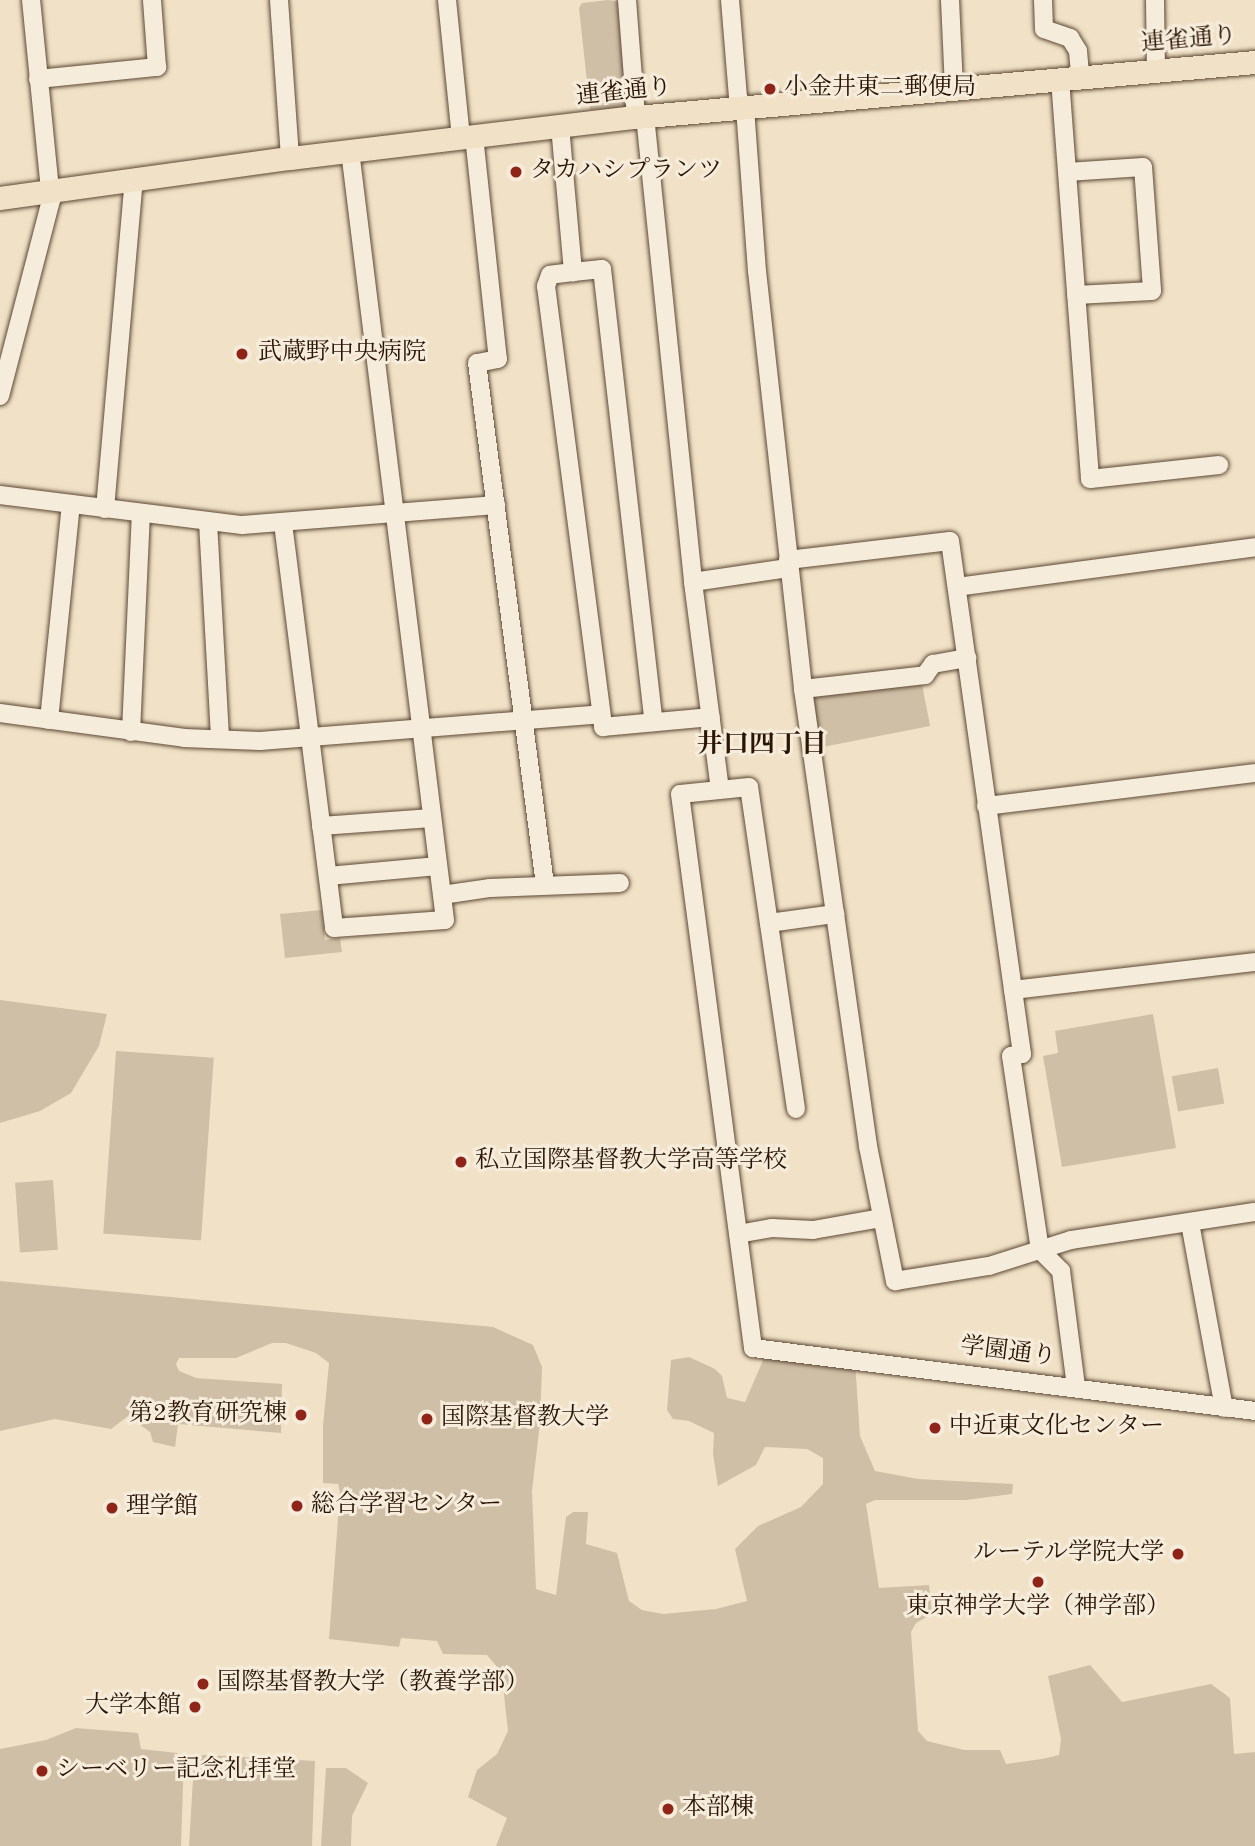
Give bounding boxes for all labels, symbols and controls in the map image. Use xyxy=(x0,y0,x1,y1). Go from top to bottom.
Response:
street label: 連雀通り xyxy=(1140,22,1238,60)
street label: 連雀通り xyxy=(575,74,673,112)
place label: 小金井東二郵便局 xyxy=(784,75,976,103)
marker: 小金井東二郵便局 xyxy=(762,81,778,97)
place label: タカハシプランツ xyxy=(530,158,722,186)
marker: タカハシプランツ xyxy=(508,164,524,180)
place label: 武蔵野中央病院 xyxy=(258,340,426,368)
marker: 武蔵野中央病院 xyxy=(232,344,252,364)
district label: 井口四丁目 xyxy=(697,730,827,762)
place label: 私立国際基督教大学高等学校 xyxy=(475,1148,787,1176)
marker: 私立国際基督教大学高等学校 xyxy=(453,1154,469,1170)
street label: 学園通り xyxy=(959,1333,1057,1373)
place label: 第2教育研究棟 xyxy=(129,1401,287,1429)
place label: 国際基督教大学 xyxy=(441,1405,609,1433)
marker: 第2教育研究棟 xyxy=(293,1407,309,1423)
marker: 国際基督教大学 xyxy=(419,1411,435,1427)
place label: 中近東文化センター xyxy=(949,1414,1165,1442)
marker: 中近東文化センター xyxy=(927,1420,943,1436)
place label: 総合学習センター xyxy=(311,1492,503,1520)
place label: 理学館 xyxy=(126,1494,198,1522)
marker: 総合学習センター xyxy=(289,1498,305,1514)
marker: 理学館 xyxy=(104,1500,120,1516)
place label: ルーテル学院大学 xyxy=(972,1540,1164,1568)
marker: ルーテル学院大学 xyxy=(1170,1546,1186,1562)
marker: 東京神学大学（神学部） xyxy=(1030,1574,1046,1590)
place label: 東京神学大学（神学部） xyxy=(906,1594,1170,1622)
place label: 国際基督教大学（教養学部） xyxy=(217,1670,529,1698)
marker: 国際基督教大学（教養学部） xyxy=(195,1676,211,1692)
place label: 大学本館 xyxy=(85,1693,181,1721)
marker: 大学本館 xyxy=(187,1699,203,1715)
place label: シーベリー記念礼拝堂 xyxy=(56,1757,296,1785)
marker: シーベリー記念礼拝堂 xyxy=(34,1763,50,1779)
place label: 本部棟 xyxy=(682,1795,754,1823)
marker: 本部棟 xyxy=(660,1801,676,1817)

